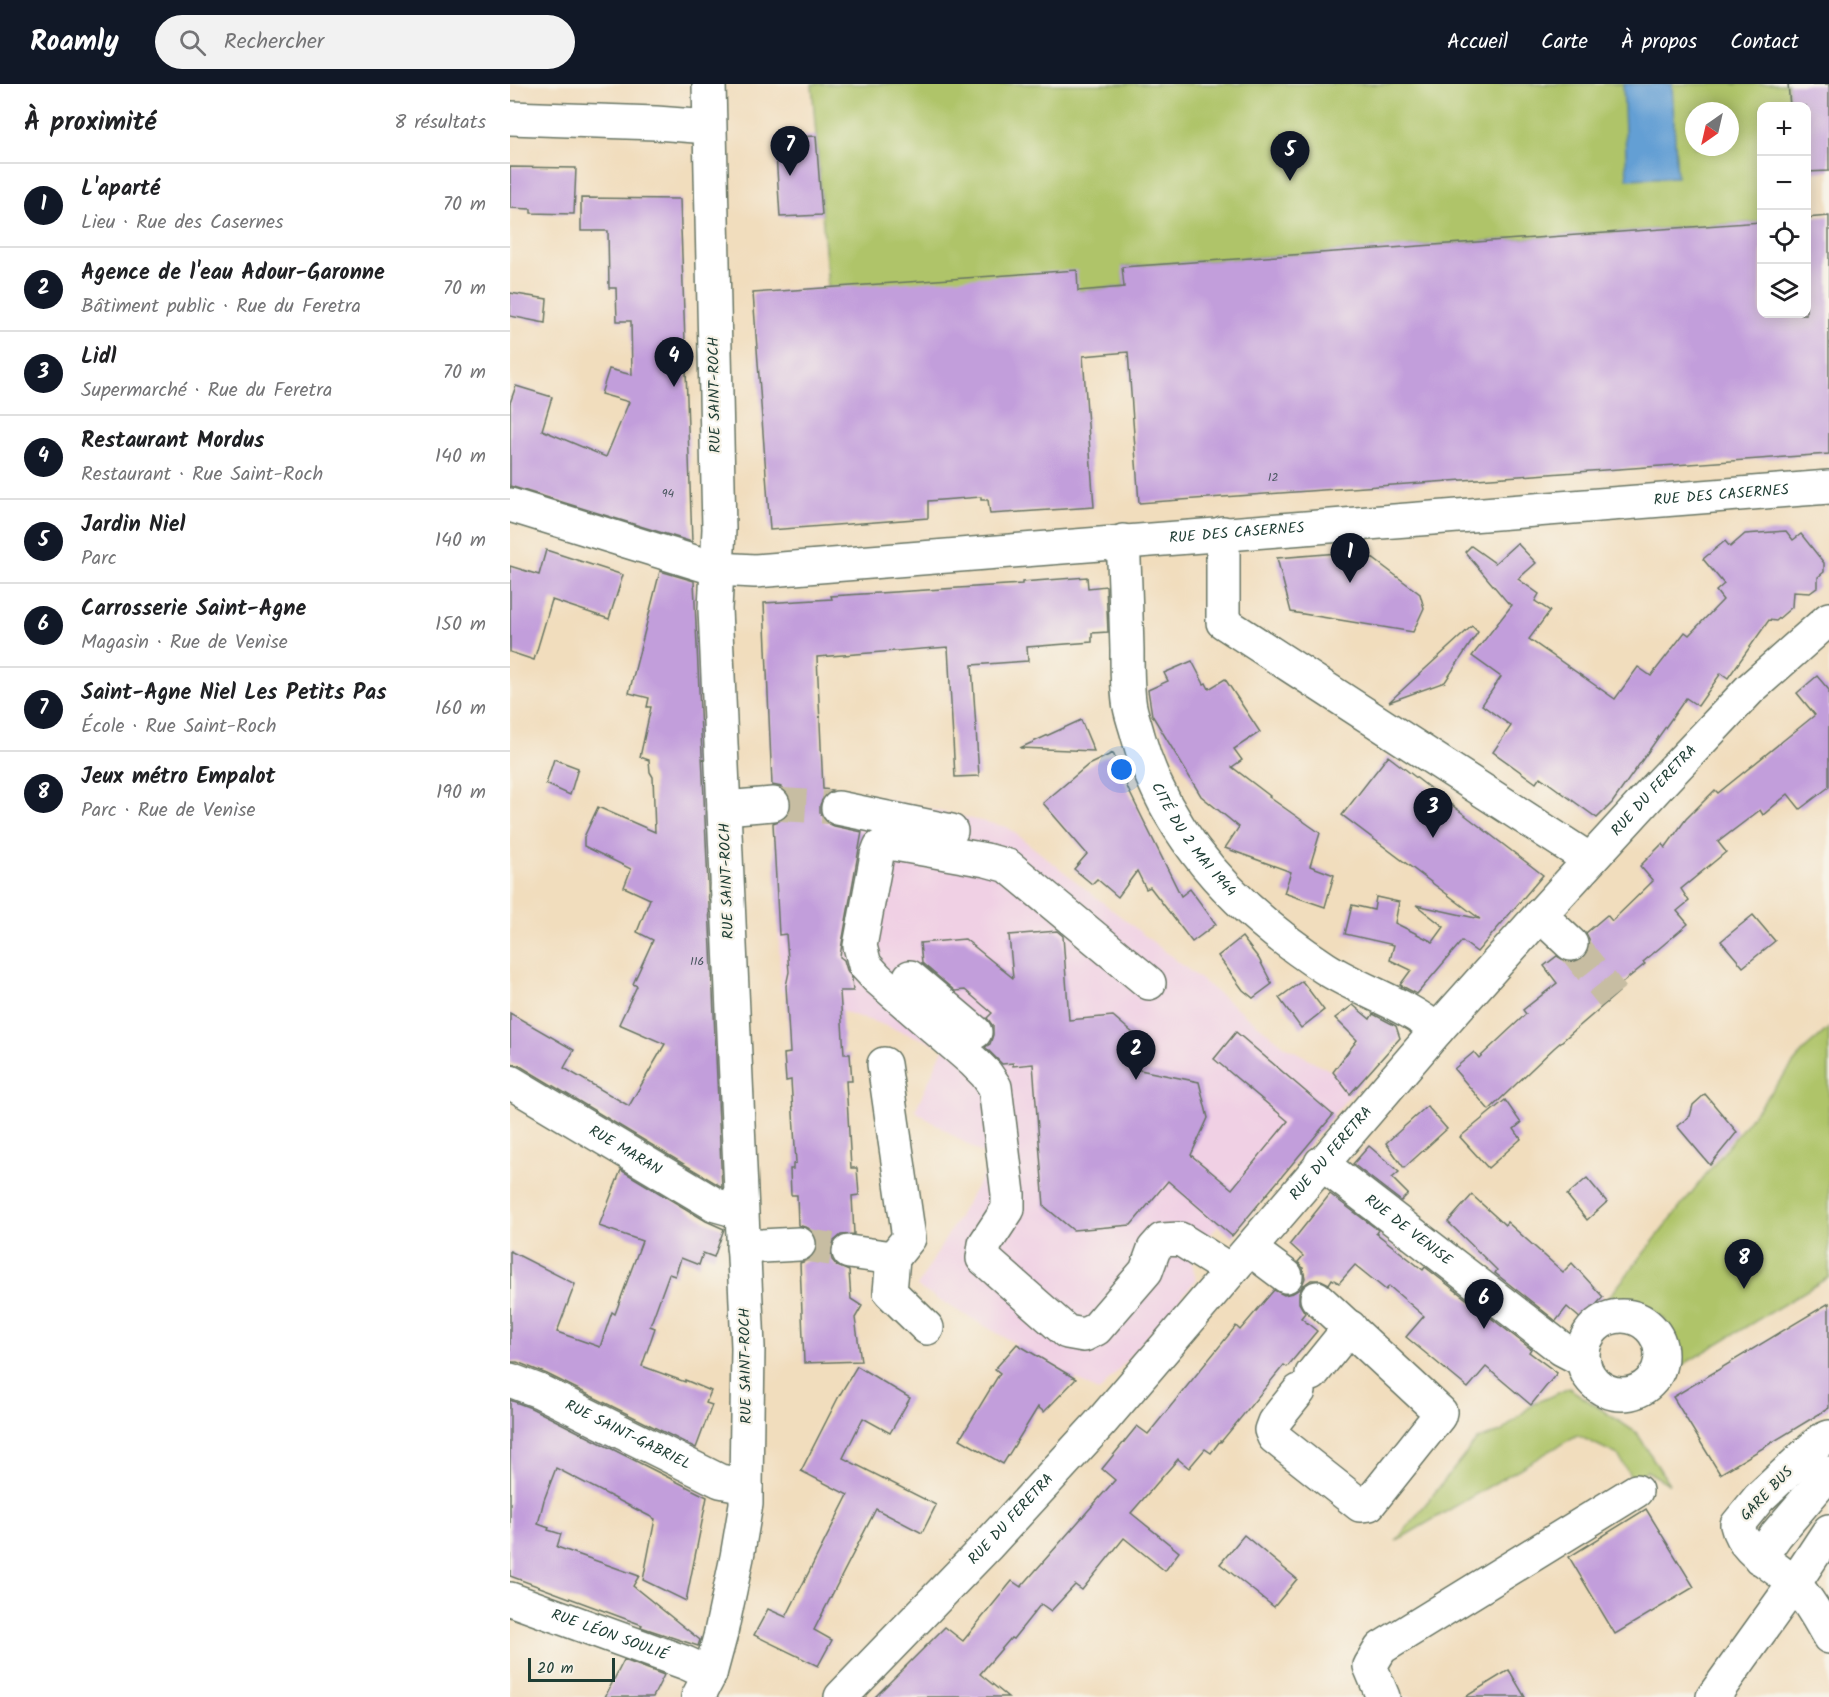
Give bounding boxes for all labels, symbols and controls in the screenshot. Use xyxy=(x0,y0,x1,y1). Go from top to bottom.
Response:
search box xyxy=(155,15,575,69)
text: Roamly xyxy=(30,20,119,65)
text: Rechercher xyxy=(224,25,324,60)
icon: search xyxy=(176,26,209,59)
text: Accueil xyxy=(1447,26,1508,59)
text: Carte xyxy=(1541,26,1588,59)
text: À propos xyxy=(1621,26,1697,59)
text: Contact xyxy=(1730,26,1799,59)
text: À proximité xyxy=(24,102,156,144)
north arrow xyxy=(1685,102,1739,156)
map controls xyxy=(1757,102,1811,318)
button: + xyxy=(1757,102,1811,156)
text: 8 résultats xyxy=(394,107,486,139)
pin: 7 xyxy=(770,126,810,176)
pin: 5 xyxy=(1270,132,1310,181)
button: − xyxy=(1757,156,1811,210)
text: L'aparté xyxy=(81,172,160,207)
text: 1 xyxy=(40,189,47,221)
text: 70 m xyxy=(443,189,486,221)
text: Lieu · Rue des Casernes xyxy=(81,207,284,239)
button: locate xyxy=(1757,210,1811,264)
text: Agence de l'eau Adour-Garonne xyxy=(81,256,385,291)
button: layers xyxy=(1757,264,1811,318)
text: 2 xyxy=(38,273,49,305)
text: 70 m xyxy=(443,273,486,305)
text: Bâtiment public · Rue du Feretra xyxy=(81,291,361,323)
street label: RUE SAINT-ROCH xyxy=(702,337,728,453)
pin: 4 xyxy=(654,338,694,387)
text: Lidl xyxy=(81,340,116,375)
text: 3 xyxy=(38,357,49,389)
text: 70 m xyxy=(443,357,486,389)
text: Supermarché · Rue du Feretra xyxy=(81,375,332,407)
text: Restaurant Mordus xyxy=(81,424,264,459)
text: 4 xyxy=(38,441,49,473)
text: 140 m xyxy=(435,441,486,473)
text: Restaurant · Rue Saint-Roch xyxy=(81,459,323,491)
house number: 12 xyxy=(1268,468,1278,487)
street label: RUE DES CASERNES xyxy=(1653,478,1790,513)
house number: 94 xyxy=(662,484,675,503)
text: Jardin Niel xyxy=(81,508,185,543)
street label: RUE DES CASERNES xyxy=(1168,516,1305,551)
text: 5 xyxy=(38,525,49,557)
text: 140 m xyxy=(435,525,486,557)
pin: 1 xyxy=(1330,534,1370,583)
text: Parc xyxy=(81,543,117,575)
text: Carrosserie Saint-Agne xyxy=(81,592,306,627)
text: 6 xyxy=(38,609,49,641)
text: 150 m xyxy=(435,609,486,641)
text: Magasin · Rue de Venise xyxy=(81,627,288,659)
text: Saint-Agne Niel Les Petits Pas xyxy=(81,676,387,711)
text: 7 xyxy=(39,693,48,725)
text: 160 m xyxy=(435,693,486,725)
text: École · Rue Saint-Roch xyxy=(81,711,276,743)
street label: RUE DU FERETRA xyxy=(1606,740,1703,842)
your location xyxy=(1107,755,1136,784)
text: Jeux métro Empalot xyxy=(81,760,275,795)
text: 8 xyxy=(38,777,49,809)
text: 190 m xyxy=(436,777,486,809)
street label: CITÉ DU 2 MAI 1944 xyxy=(1144,778,1242,903)
pin: 3 xyxy=(1414,788,1452,838)
text: Parc · Rue de Venise xyxy=(81,795,255,827)
street label: RUE SAINT-ROCH xyxy=(713,822,741,940)
house number: 116 xyxy=(690,952,704,971)
pin: 2 xyxy=(1116,1030,1156,1080)
street label: RUE DU FERETRA xyxy=(1284,1101,1378,1206)
street label: RUE MARAN xyxy=(584,1119,666,1182)
street label: RUE DE VENISE xyxy=(1359,1189,1458,1273)
pin: 8 xyxy=(1724,1240,1764,1289)
pin: 6 xyxy=(1464,1280,1504,1329)
street label: RUE SAINT-ROCH xyxy=(733,1308,759,1424)
street label: RUE SAINT-GABRIEL xyxy=(561,1394,695,1476)
street label: GARE BUS xyxy=(1735,1461,1799,1527)
street label: RUE DU FERETRA xyxy=(963,1468,1060,1571)
street label: RUE LÉON SOULIÉ xyxy=(548,1603,673,1668)
scale bar xyxy=(528,1655,615,1682)
text: 20 m xyxy=(537,1656,573,1681)

